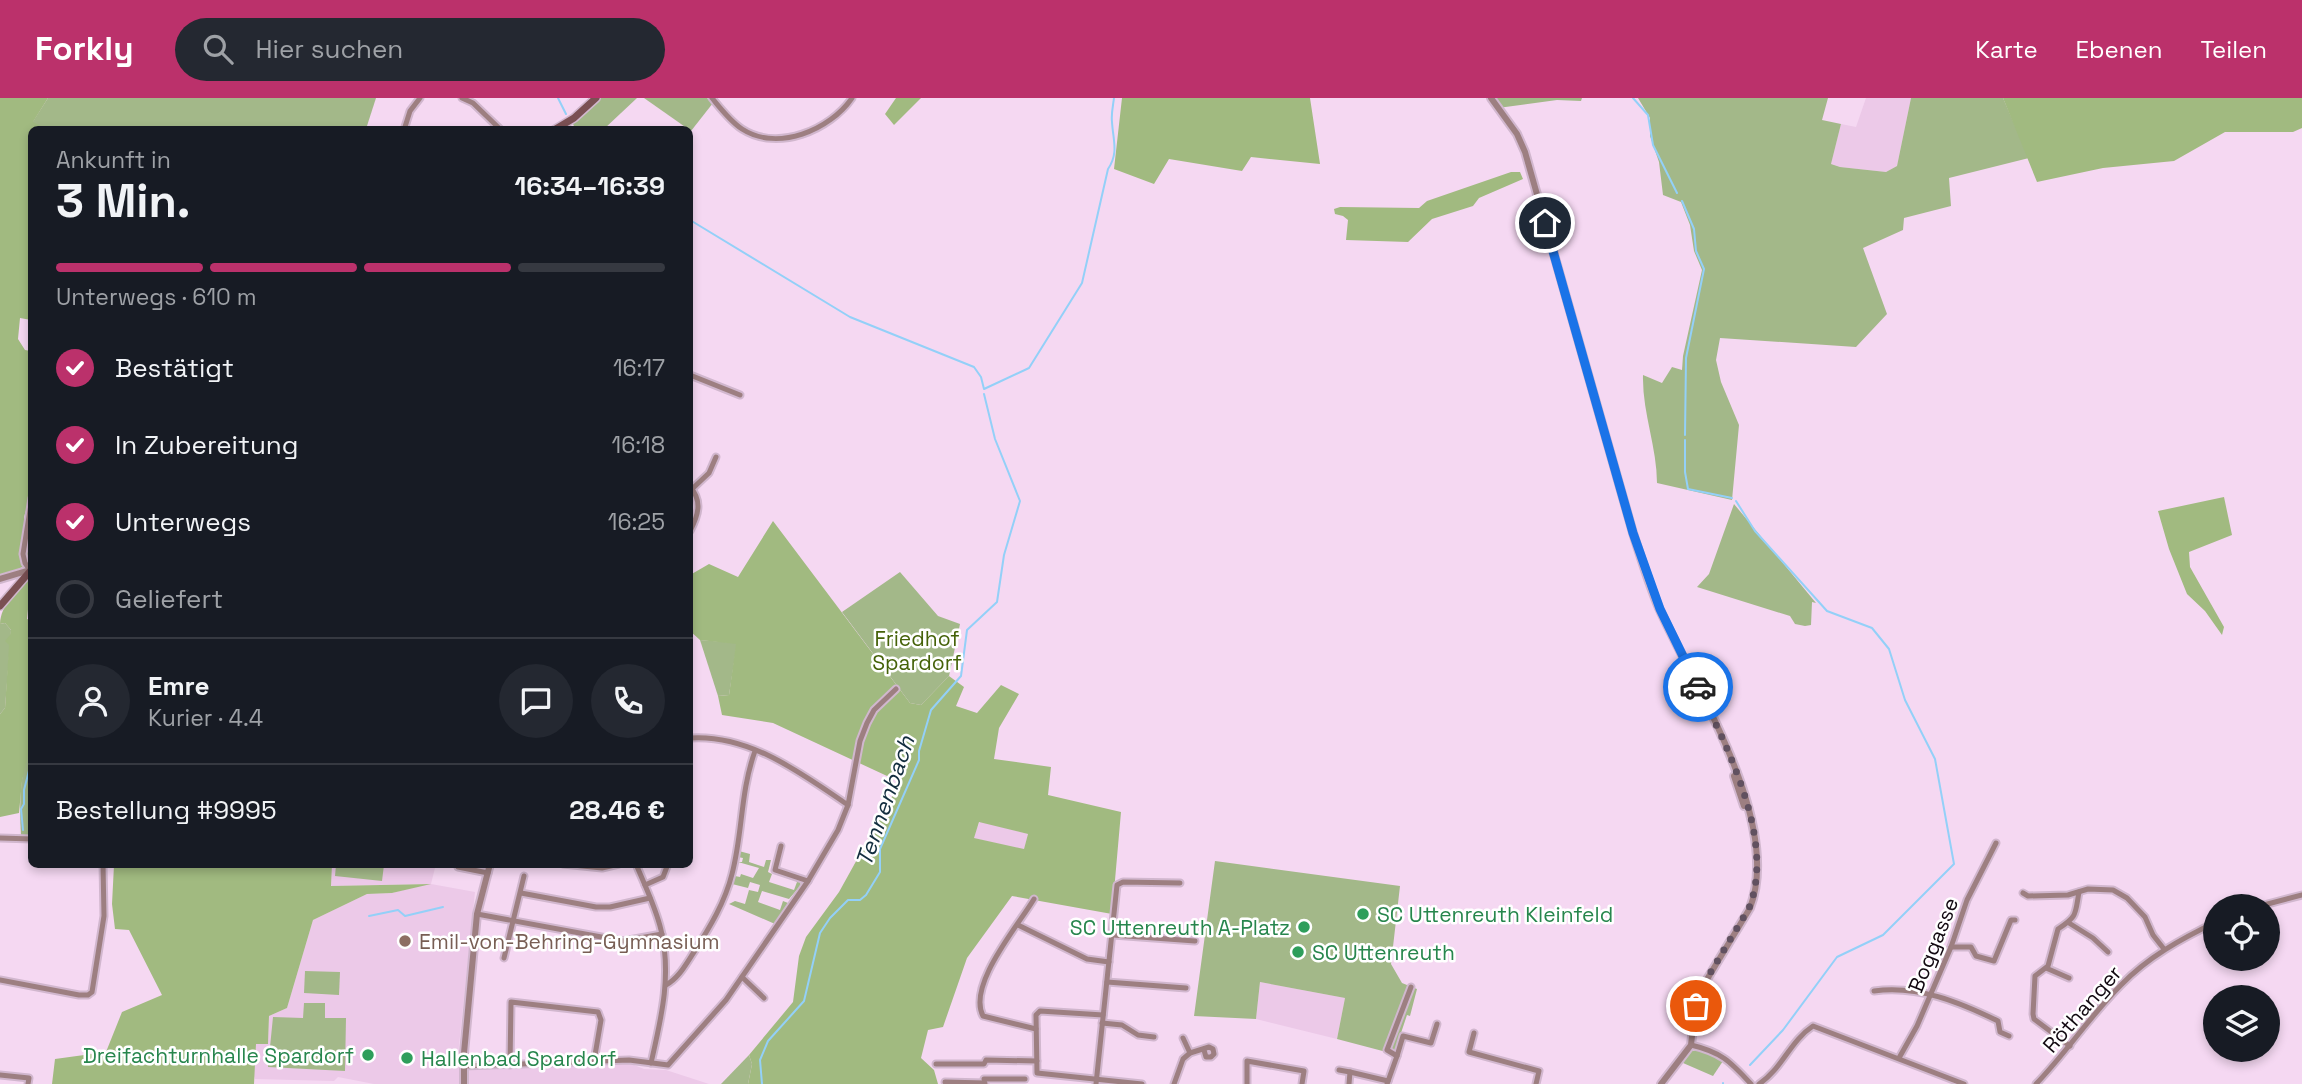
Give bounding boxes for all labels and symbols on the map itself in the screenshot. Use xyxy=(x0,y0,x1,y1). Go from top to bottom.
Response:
pin xyxy=(1515,193,1575,253)
park label: Friedhof Spardorf xyxy=(872,625,962,676)
courier xyxy=(1663,652,1733,722)
water label: Tennenbach xyxy=(849,731,922,870)
street label: Boggasse xyxy=(1902,893,1964,997)
place label: SC Uttenreuth Kleinfeld xyxy=(1377,901,1613,928)
marker: SC Uttenreuth Kleinfeld xyxy=(1355,906,1371,922)
place label: SC Uttenreuth A-Platz xyxy=(1070,914,1290,941)
marker: SC Uttenreuth A-Platz xyxy=(1296,919,1312,935)
place label: Emil-von-Behring-Gymnasium xyxy=(419,928,720,955)
marker: Emil-von-Behring-Gymnasium xyxy=(397,933,413,949)
place label: SC Uttenreuth xyxy=(1312,939,1455,966)
marker: SC Uttenreuth xyxy=(1290,944,1306,960)
street label: Röthanger xyxy=(2037,960,2127,1058)
pin xyxy=(1666,976,1726,1036)
place label: Dreifachturnhalle Spardorf xyxy=(83,1042,354,1069)
place label: Hallenbad Spardorf xyxy=(421,1045,616,1072)
marker: Dreifachturnhalle Spardorf xyxy=(360,1047,376,1063)
marker: Hallenbad Spardorf xyxy=(399,1050,415,1066)

